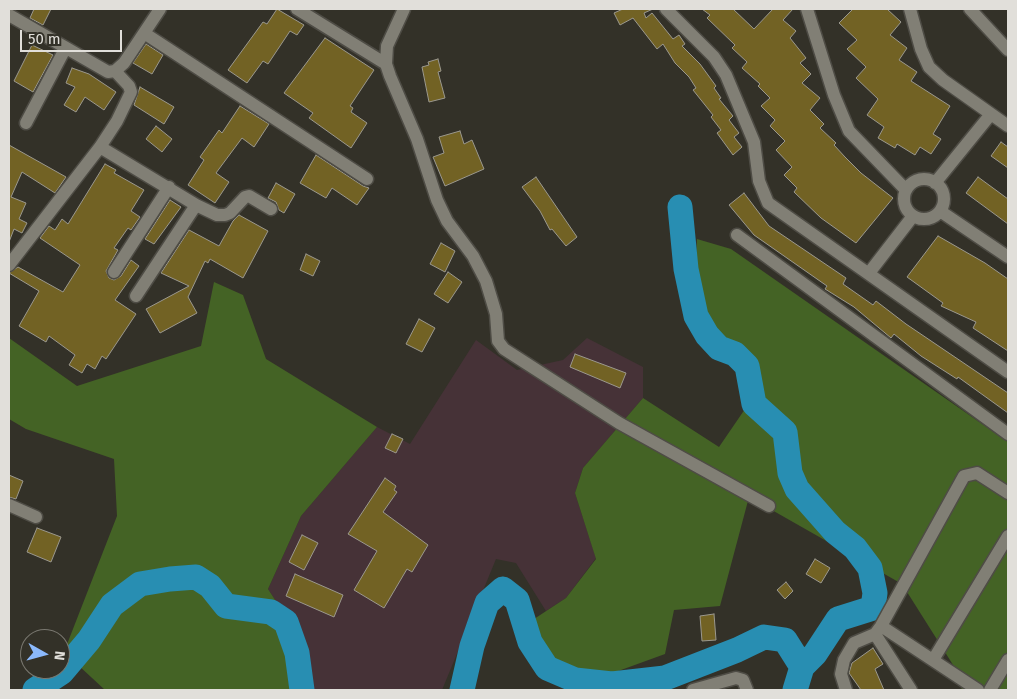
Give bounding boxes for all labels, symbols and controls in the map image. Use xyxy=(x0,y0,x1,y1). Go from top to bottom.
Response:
scale bar xyxy=(22,20,125,52)
text: 50 m xyxy=(28,30,61,48)
north arrow xyxy=(20,629,70,679)
text: N xyxy=(50,650,68,661)

